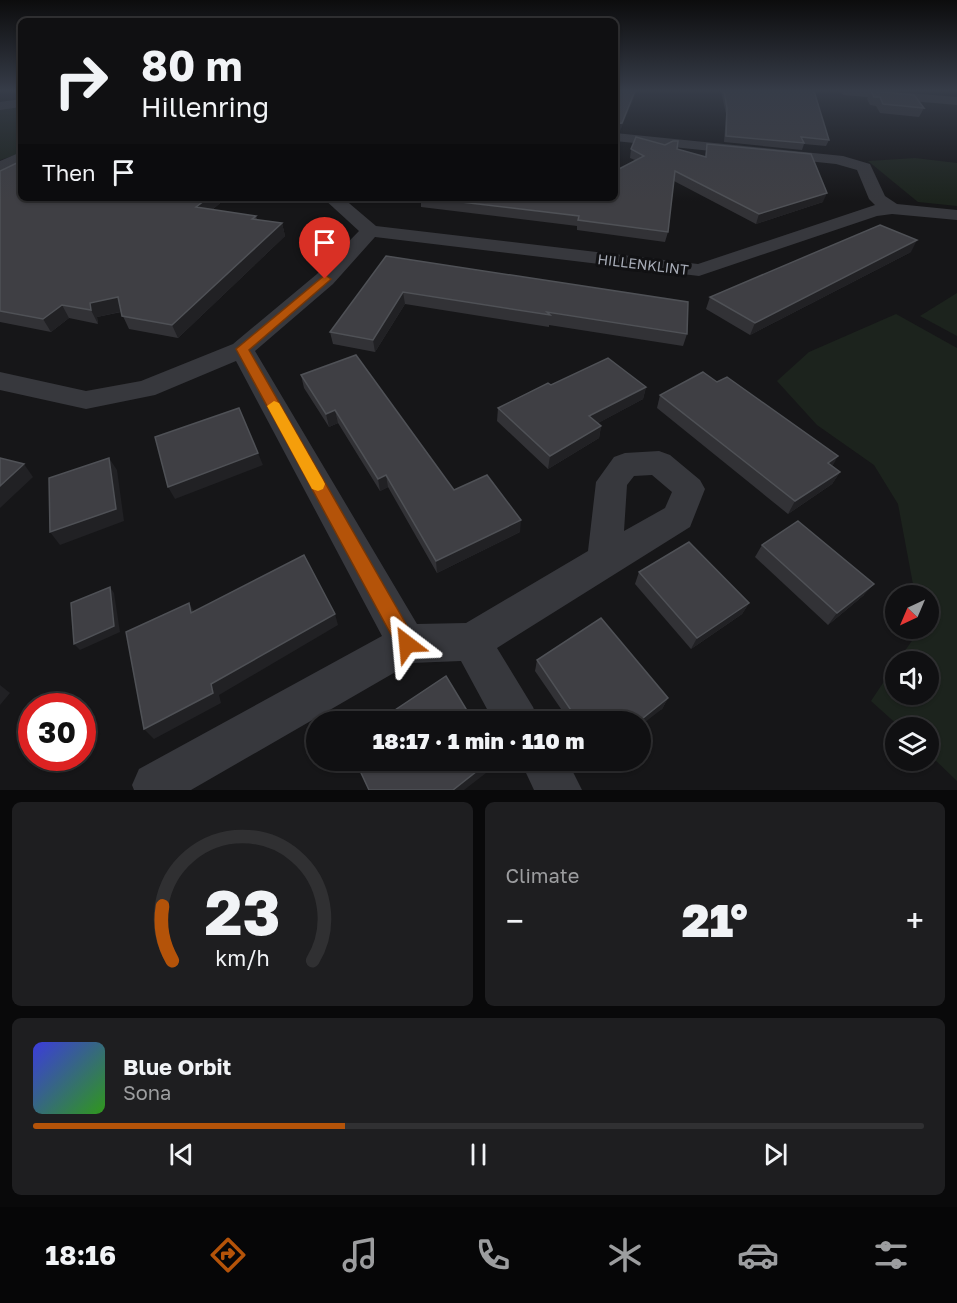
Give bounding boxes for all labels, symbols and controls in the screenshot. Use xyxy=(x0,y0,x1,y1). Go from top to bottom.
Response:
text: 80 m xyxy=(141,40,242,90)
icon: right xyxy=(42,42,120,120)
text: Hillenring xyxy=(141,91,269,123)
icon: arrive xyxy=(107,156,140,189)
text: Then xyxy=(42,159,95,186)
pin xyxy=(299,217,350,279)
icon: arrive xyxy=(308,226,341,259)
street label: HILLENKLINT xyxy=(597,250,690,278)
north arrow xyxy=(885,585,939,639)
map controls xyxy=(885,585,939,771)
position arrow xyxy=(375,612,439,676)
button: sound xyxy=(885,651,939,705)
speed limit sign: 30 xyxy=(18,693,96,771)
button: layers xyxy=(885,717,939,771)
text: 18:17 · 1 min · 110 m xyxy=(373,727,584,754)
text: Climate xyxy=(506,863,579,887)
text: 23 xyxy=(204,874,280,949)
text: 21° xyxy=(682,893,748,947)
text: − xyxy=(506,901,524,940)
text: + xyxy=(906,901,924,940)
text: km/h xyxy=(215,945,270,971)
text: Blue Orbit xyxy=(123,1053,231,1080)
text: Sona xyxy=(123,1080,171,1104)
icon: previous xyxy=(165,1138,198,1171)
icon: pause xyxy=(462,1138,495,1171)
icon: next xyxy=(759,1138,792,1171)
icon: directions xyxy=(207,1234,249,1276)
icon: music xyxy=(339,1234,381,1276)
icon: phone xyxy=(472,1234,514,1276)
icon: climate xyxy=(604,1234,646,1276)
icon: car xyxy=(737,1234,779,1276)
icon: filters xyxy=(870,1234,912,1276)
text: 18:16 xyxy=(45,1239,116,1271)

